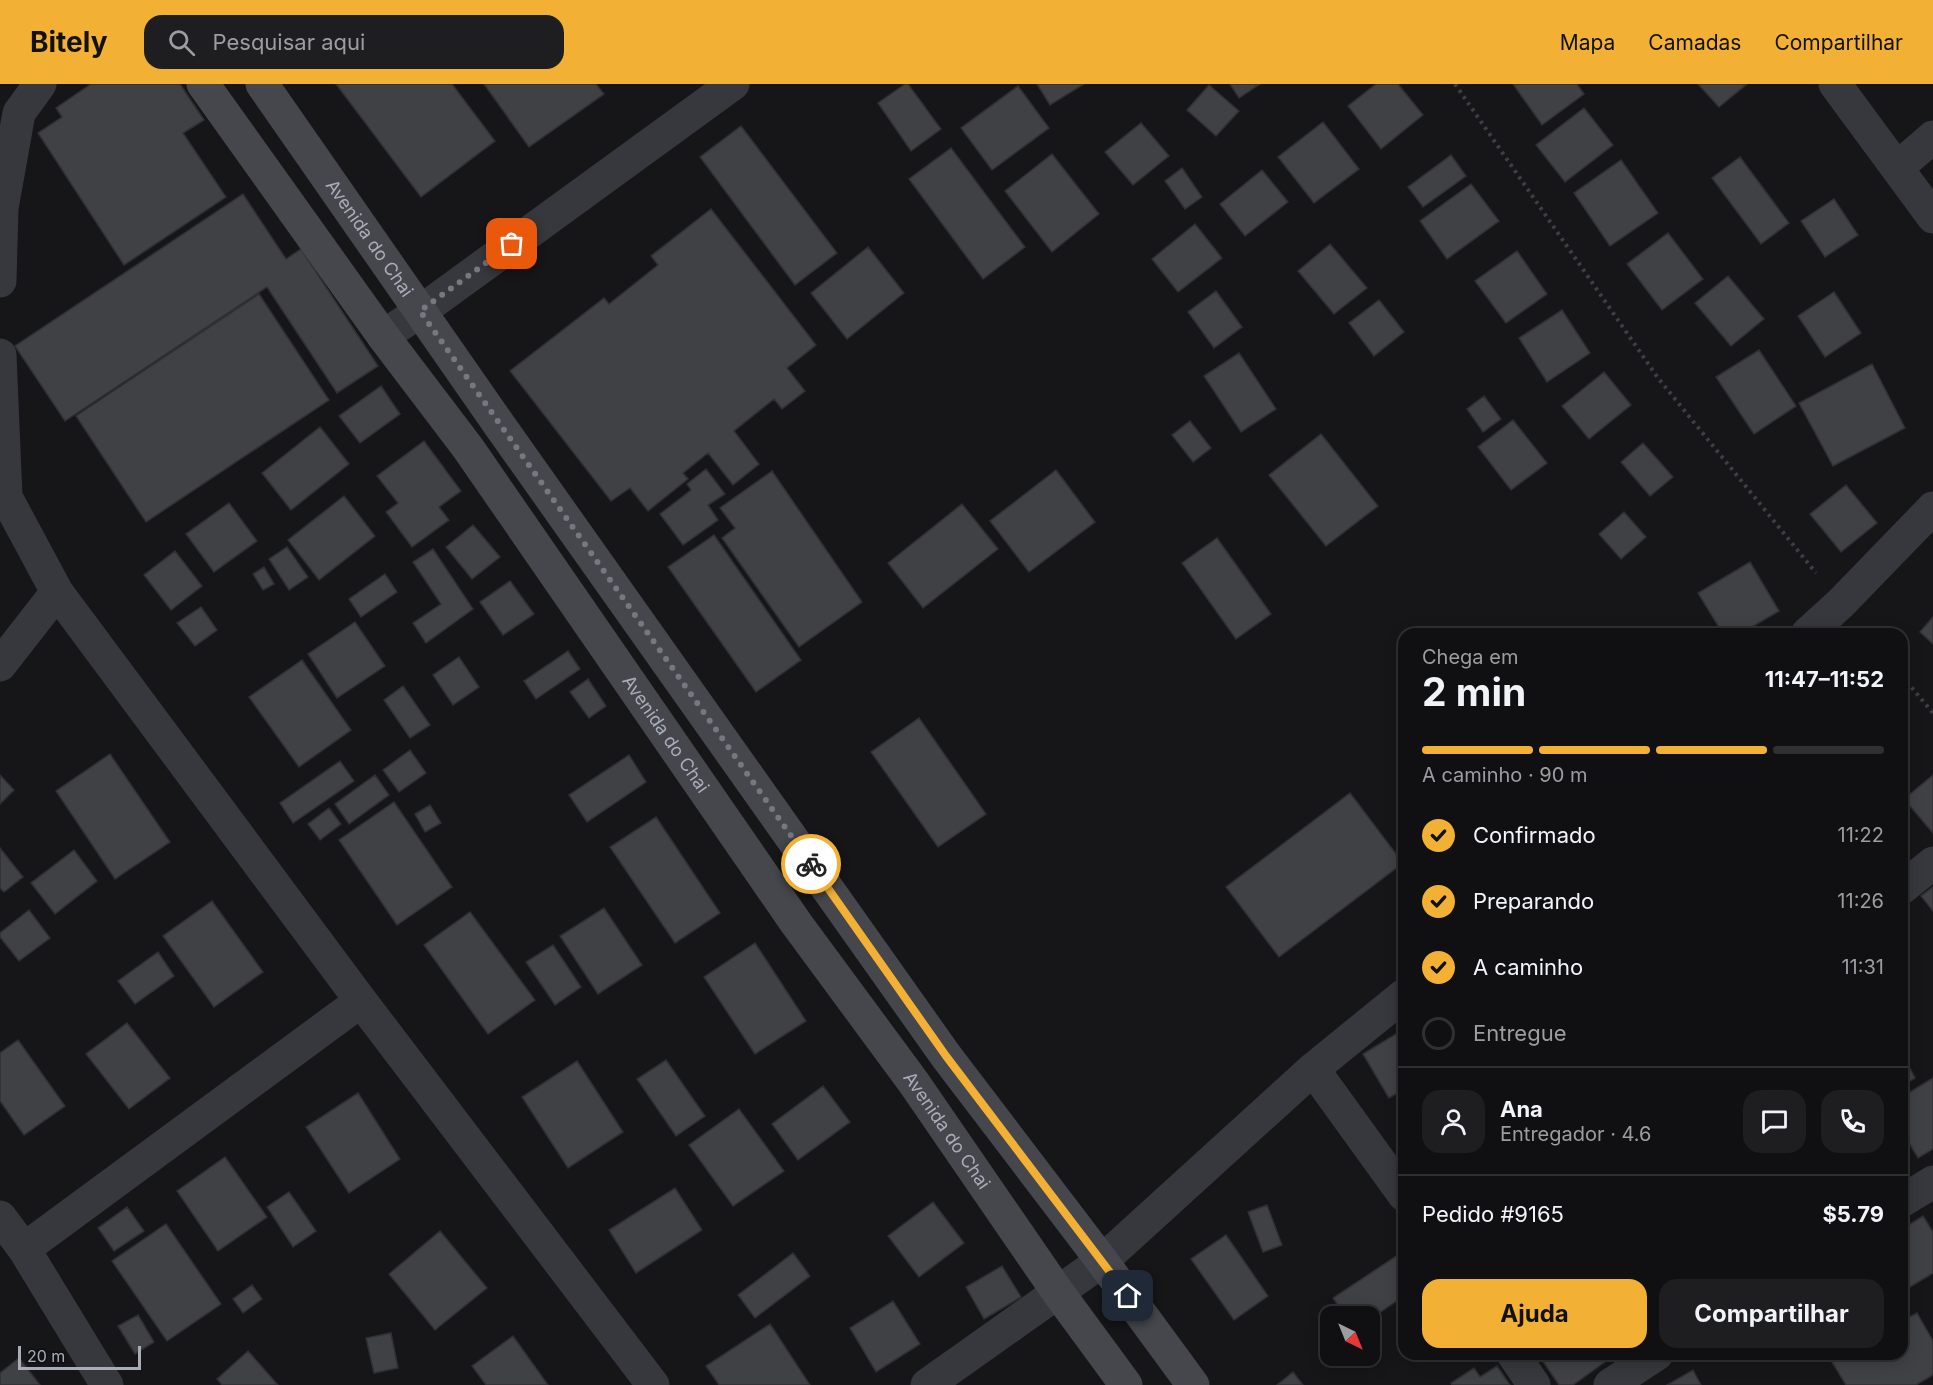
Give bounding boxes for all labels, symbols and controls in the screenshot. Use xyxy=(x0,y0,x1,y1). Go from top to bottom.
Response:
search box xyxy=(144,15,564,69)
text: Bitely xyxy=(30,25,108,59)
icon: search xyxy=(165,26,198,59)
text: Pesquisar aqui xyxy=(213,29,365,55)
text: Mapa xyxy=(1560,30,1615,55)
text: Camadas xyxy=(1648,30,1741,55)
text: Compartilhar xyxy=(1774,30,1903,55)
street label: Avenida do Chai xyxy=(322,175,418,301)
pin xyxy=(486,218,537,269)
icon: bag xyxy=(495,227,528,260)
text: Chega em xyxy=(1422,645,1518,669)
text: 11:47–11:52 xyxy=(1765,666,1884,692)
text: 2 min xyxy=(1422,668,1526,715)
street label: Avenida do Chai xyxy=(618,671,714,797)
text: A caminho · 90 m xyxy=(1422,763,1587,787)
icon: check xyxy=(1422,819,1455,852)
text: Confirmado xyxy=(1473,822,1596,848)
text: 11:22 xyxy=(1838,823,1884,847)
courier xyxy=(781,834,841,894)
icon: bike xyxy=(795,848,828,881)
icon: check xyxy=(1422,885,1455,918)
text: Preparando xyxy=(1473,888,1594,914)
text: 11:26 xyxy=(1837,889,1884,913)
icon: check xyxy=(1422,951,1455,984)
text: A caminho xyxy=(1473,954,1583,980)
text: 11:31 xyxy=(1841,955,1884,979)
text: Entregue xyxy=(1473,1020,1567,1046)
street label: Avenida do Chai xyxy=(899,1067,995,1193)
button: person xyxy=(1422,1090,1485,1153)
button: chat xyxy=(1743,1090,1806,1153)
button: phone xyxy=(1821,1090,1884,1153)
text: Ana xyxy=(1500,1096,1543,1122)
text: Entregador · 4.6 xyxy=(1500,1122,1651,1146)
text: Pedido #9165 xyxy=(1422,1201,1564,1227)
text: $5.79 xyxy=(1822,1201,1884,1227)
pin xyxy=(1102,1270,1153,1321)
icon: home xyxy=(1111,1279,1144,1312)
button: Ajuda xyxy=(1422,1279,1647,1348)
button: Compartilhar xyxy=(1659,1279,1884,1348)
north arrow xyxy=(1320,1306,1380,1366)
map controls xyxy=(1320,1306,1380,1366)
scale bar xyxy=(18,1343,141,1370)
text: 20 m xyxy=(27,1346,65,1366)

